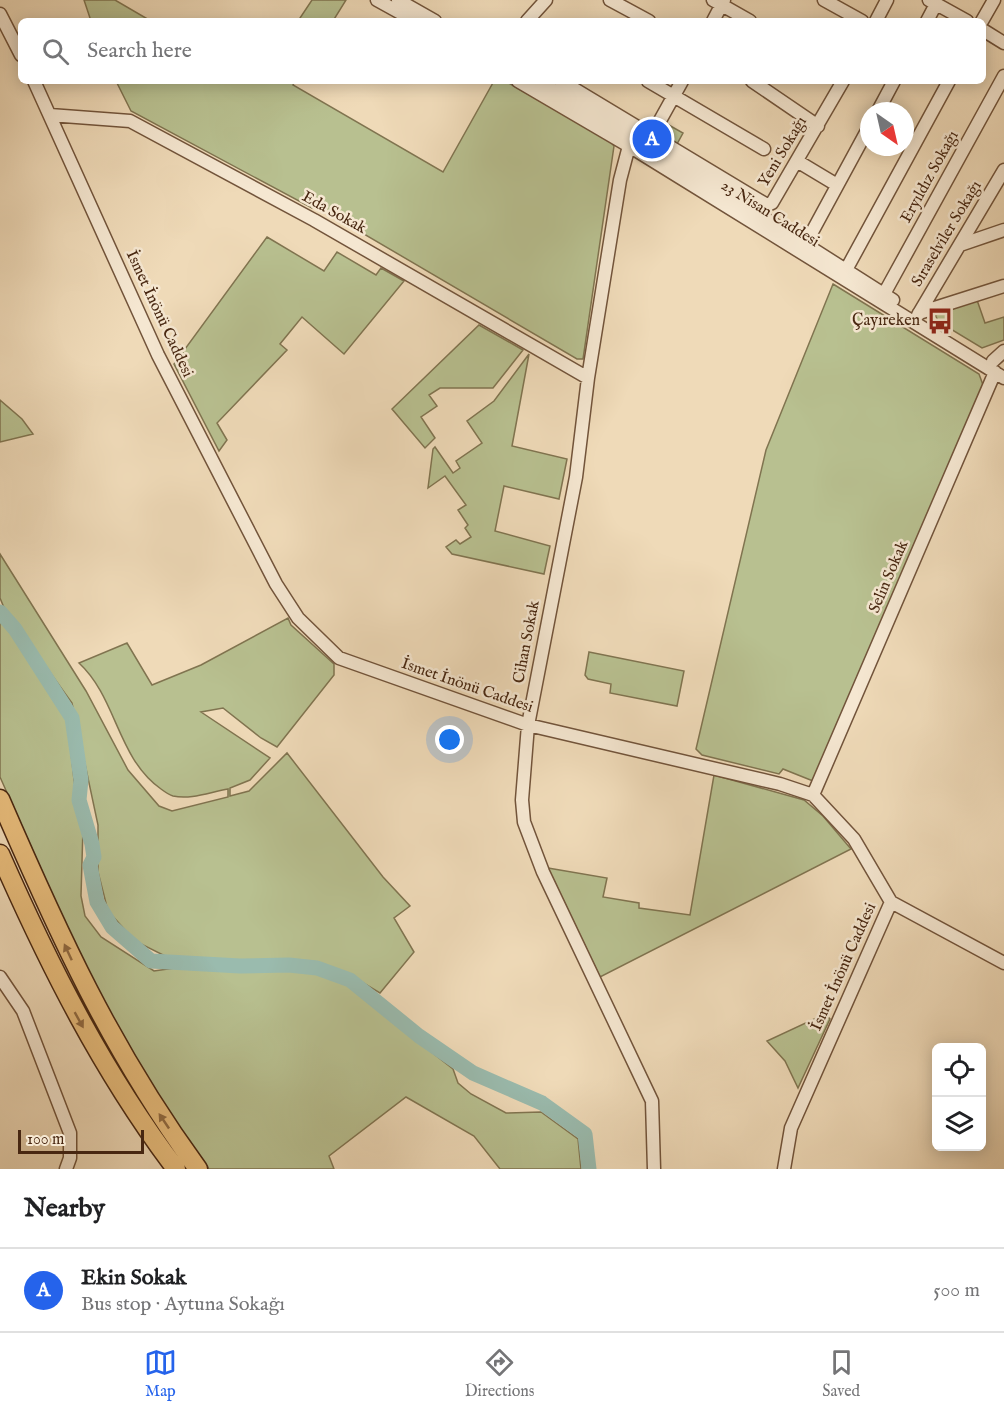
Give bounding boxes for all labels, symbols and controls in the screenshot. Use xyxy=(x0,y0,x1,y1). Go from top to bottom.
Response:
search box xyxy=(18,18,986,84)
icon: search xyxy=(39,35,72,68)
text: Search here xyxy=(87,37,192,65)
north arrow xyxy=(860,102,914,156)
street label: Yeni Sokağı xyxy=(754,113,812,191)
pin: A xyxy=(632,116,672,162)
street label: Eryıldız Sokağı xyxy=(896,127,964,227)
street label: 23 Nisan Caddesi xyxy=(717,176,823,252)
street label: Sıraselviler Sokağı xyxy=(908,177,986,291)
street label: Eda Sokak xyxy=(298,187,370,239)
street label: İsmet İnönü Caddesi xyxy=(121,246,199,381)
bus stop icon: Çayıreken xyxy=(925,306,955,336)
place label: Çayıreken xyxy=(852,311,920,331)
street label: Selin Sokak xyxy=(865,537,913,616)
street label: Cihan Sokak xyxy=(509,598,545,685)
street label: İsmet İnönü Caddesi xyxy=(399,652,536,718)
your location xyxy=(435,725,464,754)
street label: İsmet İnönü Caddesi xyxy=(805,899,881,1034)
one-way arrow xyxy=(63,943,72,960)
one-way arrow xyxy=(74,1012,84,1029)
map controls xyxy=(932,1043,986,1151)
button: locate xyxy=(932,1043,986,1097)
button: layers xyxy=(932,1097,986,1151)
one-way arrow xyxy=(158,1113,169,1130)
scale bar xyxy=(18,1127,144,1154)
text: 100 m xyxy=(27,1130,64,1150)
text: Nearby xyxy=(24,1192,105,1225)
text: Ekin Sokak xyxy=(81,1264,187,1292)
text: A xyxy=(37,1278,50,1303)
text: 500 m xyxy=(933,1278,980,1303)
text: Bus stop · Aytuna Sokağı xyxy=(81,1292,285,1317)
tab: Map xyxy=(144,1346,177,1402)
tab: Directions xyxy=(465,1346,534,1402)
tab: Saved xyxy=(822,1346,860,1402)

